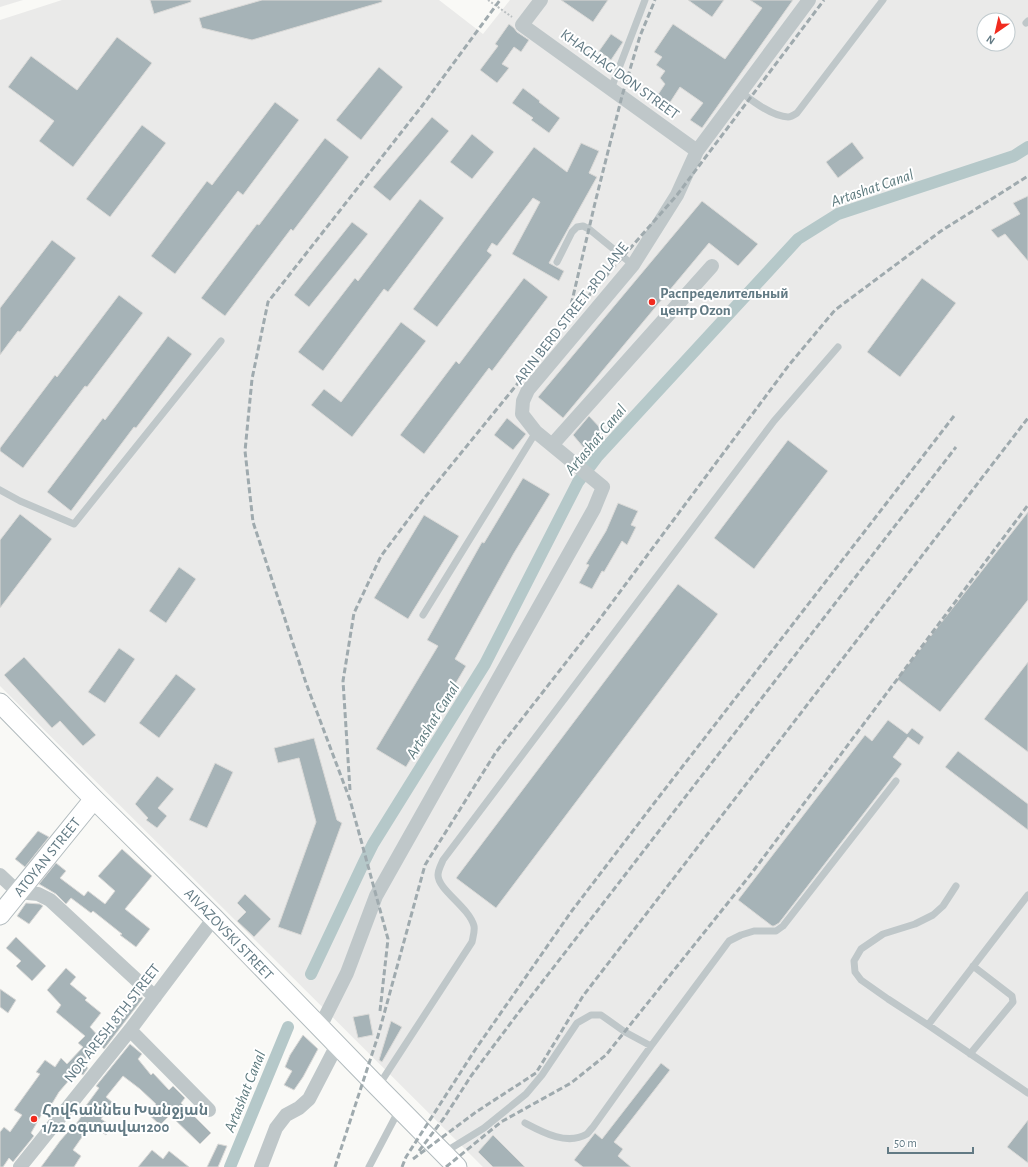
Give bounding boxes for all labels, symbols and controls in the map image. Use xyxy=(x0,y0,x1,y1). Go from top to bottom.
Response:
north arrow xyxy=(976,12,1016,52)
street label: KHAGHAG DON STREET xyxy=(558,26,682,123)
text: N xyxy=(984,33,997,47)
water label: Artashat Canal xyxy=(828,166,916,210)
street label: ARIN BERD STREET 3RD LANE xyxy=(511,240,631,387)
place label: Распределительный центр Ozon xyxy=(660,286,789,318)
marker: Распределительный центр Ozon xyxy=(647,297,657,307)
water label: Artashat Canal xyxy=(561,401,630,479)
water label: Artashat Canal xyxy=(403,680,463,762)
street label: ATOYAN STREET xyxy=(11,815,84,900)
street label: AIVAZOVSKI STREET xyxy=(181,886,276,983)
street label: NOR ARESH 8TH STREET xyxy=(62,961,164,1085)
water label: Artashat Canal xyxy=(221,1048,269,1135)
place label: Հովհաննես Խանջյան 1/22 օգտավա1200 xyxy=(42,1102,208,1136)
marker: Հովհաննես Խանջյան 1/22 օգտավա1200 xyxy=(29,1114,39,1124)
scale bar xyxy=(888,1129,973,1155)
text: 50 m xyxy=(894,1137,917,1149)

